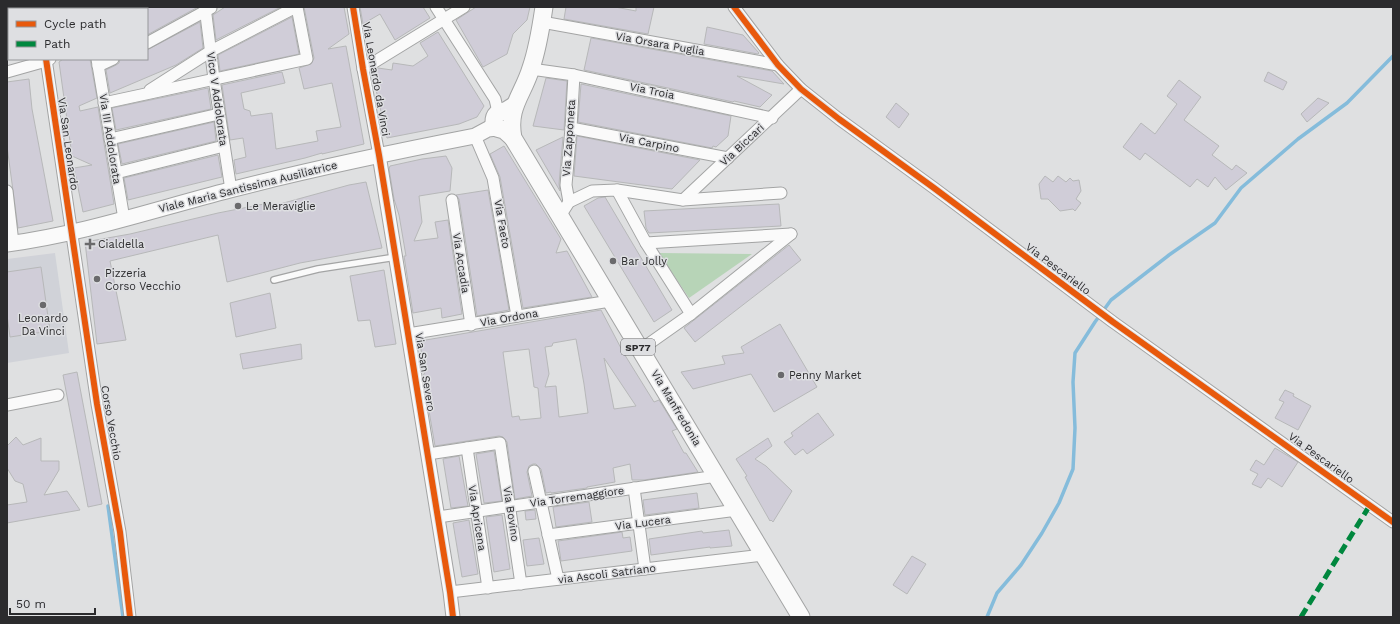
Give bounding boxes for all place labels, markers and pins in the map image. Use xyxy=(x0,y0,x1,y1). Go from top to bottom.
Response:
place label: Le Meraviglie xyxy=(246,200,316,213)
marker: Le Meraviglie xyxy=(233,201,243,211)
place label: Cialdella xyxy=(98,238,144,251)
marker: Cialdella xyxy=(85,239,95,249)
place label: Bar Jolly xyxy=(621,255,667,268)
marker: Bar Jolly xyxy=(608,256,618,266)
place label: Pizzeria Corso Vecchio xyxy=(105,267,181,293)
marker: Pizzeria Corso Vecchio xyxy=(92,274,102,284)
marker: Leonardo Da Vinci xyxy=(38,300,48,310)
place label: Leonardo Da Vinci xyxy=(18,312,68,338)
place label: Penny Market xyxy=(789,369,862,382)
marker: Penny Market xyxy=(776,370,786,380)

